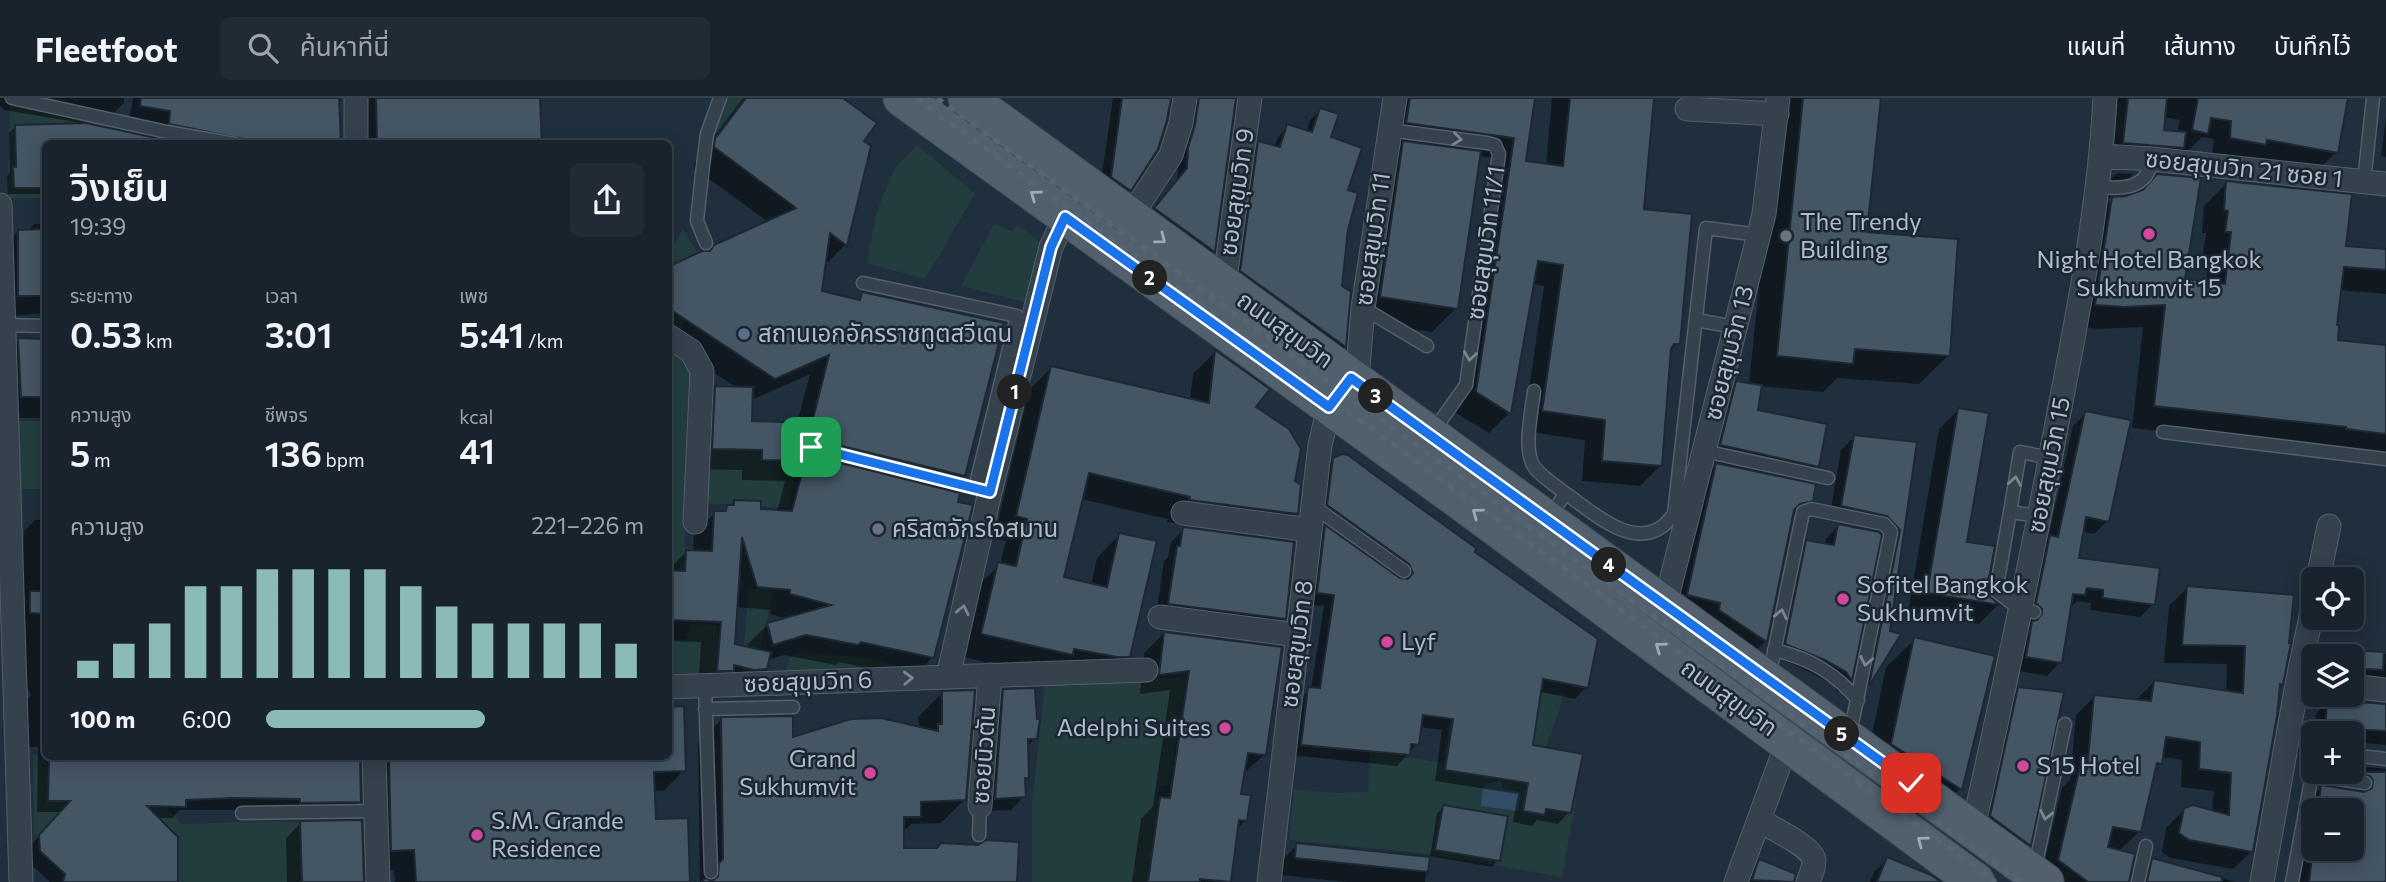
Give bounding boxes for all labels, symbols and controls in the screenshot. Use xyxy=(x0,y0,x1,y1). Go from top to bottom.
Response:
search box xyxy=(220,17,710,80)
text: Fleetfoot xyxy=(35,28,178,69)
icon: search xyxy=(244,29,282,67)
text: ค้นหาที่นี่ xyxy=(300,30,389,61)
text: แผนที่ xyxy=(2067,31,2125,60)
text: เส้นทาง xyxy=(2163,31,2236,60)
text: บันทึกไว้ xyxy=(2274,31,2351,60)
street label: ซอยสุขุมวิท 9 xyxy=(1212,126,1261,258)
one-way arrow xyxy=(1451,131,1463,146)
street label: ซอยสุขุมวิท 21 ซอย 1 xyxy=(2144,143,2344,194)
text: วิ่งเย็น xyxy=(70,162,169,209)
button: share xyxy=(570,163,644,237)
street label: ซอยสุขุมวิท 11/1 xyxy=(1459,164,1512,322)
street label: ซอยสุขุมวิท 11 xyxy=(1348,170,1397,308)
one-way arrow xyxy=(1030,191,1043,203)
place label: The Trendy Building xyxy=(1800,206,1922,263)
text: 19:39 xyxy=(70,212,126,240)
marker: Night Hotel Bangkok Sukhumvit 15 xyxy=(2141,226,2157,242)
marker: The Trendy Building xyxy=(1778,228,1794,244)
one-way arrow xyxy=(1153,231,1166,243)
place label: Night Hotel Bangkok Sukhumvit 15 xyxy=(2036,244,2262,301)
pin: 2 xyxy=(1132,260,1168,296)
text: 2 xyxy=(1144,266,1155,289)
street label: ซอยสุขุมวิท 13 xyxy=(1697,282,1760,424)
text: ระยะทาง xyxy=(70,284,133,307)
text: เวลา xyxy=(265,284,298,307)
text: เพซ xyxy=(459,284,488,307)
street label: ถนนสุขุมวิท xyxy=(1231,284,1340,375)
text: 0.53 xyxy=(70,312,142,355)
text: 3:01 xyxy=(265,312,333,355)
text: 5:41 xyxy=(459,312,524,355)
place label: สถานเอกอัครราชทูตสวีเดน xyxy=(758,318,1012,349)
marker: สถานเอกอัครราชทูตสวีเดน xyxy=(736,326,752,342)
text: km xyxy=(142,329,173,352)
text: /km xyxy=(524,329,563,352)
one-way arrow xyxy=(1463,350,1478,362)
pin: 1 xyxy=(998,374,1032,410)
pin: 3 xyxy=(1358,378,1394,414)
text: 1 xyxy=(1010,380,1019,403)
text: 3 xyxy=(1370,384,1381,407)
street label: ซอยสุขุมวิท 15 xyxy=(2020,394,2077,536)
text: ความสูง xyxy=(70,403,131,426)
text: ชีพจร xyxy=(265,403,308,426)
text: kcal xyxy=(459,405,493,428)
pin xyxy=(781,417,841,477)
text: 41 xyxy=(459,428,495,471)
icon: arrive xyxy=(792,428,830,466)
text: 5 xyxy=(70,431,90,474)
text: 136 xyxy=(265,431,322,474)
text: m xyxy=(90,448,111,471)
text: bpm xyxy=(322,448,365,471)
one-way arrow xyxy=(2007,475,2022,487)
one-way arrow xyxy=(1472,509,1485,521)
text: 221–226 m xyxy=(531,511,644,539)
text: ความสูง xyxy=(70,512,144,540)
place label: คริสตจักรใจสมาน xyxy=(892,513,1058,542)
marker: คริสตจักรใจสมาน xyxy=(870,521,886,537)
pin: 4 xyxy=(1592,547,1626,582)
text: 4 xyxy=(1603,553,1614,576)
map controls xyxy=(2301,567,2364,861)
button: locate xyxy=(2301,567,2364,630)
place label: Sofitel Bangkok Sukhumvit xyxy=(1857,569,2029,626)
street label: ซอยสุขุมวิท 8 xyxy=(1273,578,1320,710)
marker: Sofitel Bangkok Sukhumvit xyxy=(1835,591,1851,607)
one-way arrow xyxy=(955,604,970,616)
one-way arrow xyxy=(1773,608,1788,620)
place label: Lyf xyxy=(1401,626,1436,655)
marker: Lyf xyxy=(1379,634,1395,650)
one-way arrow xyxy=(1655,643,1668,656)
button: layers xyxy=(2301,644,2364,707)
street label: ถนนสุขุมวิท xyxy=(1675,652,1784,743)
one-way arrow xyxy=(1859,655,1874,667)
street label: ซอยสุขุมวิท 6 xyxy=(743,664,873,699)
one-way arrow xyxy=(903,671,914,686)
text: 100 m xyxy=(70,705,135,733)
text: 6:00 xyxy=(182,705,231,733)
street label: ซอยนิวตัน xyxy=(965,705,1000,805)
place label: Adelphi Suites xyxy=(1057,712,1211,741)
pin: 5 xyxy=(1825,716,1860,752)
marker: Adelphi Suites xyxy=(1217,720,1233,736)
button: + xyxy=(2301,721,2364,784)
text: 5 xyxy=(1836,722,1847,745)
place label: Grand Sukhumvit xyxy=(739,743,856,800)
place label: S15 Hotel xyxy=(2037,750,2140,779)
pin xyxy=(1881,753,1941,813)
marker: S15 Hotel xyxy=(2015,758,2031,774)
icon: check xyxy=(1892,764,1930,802)
marker: Grand Sukhumvit xyxy=(862,765,878,781)
button: − xyxy=(2301,798,2364,861)
place label: S.M. Grande Residence xyxy=(491,805,624,862)
one-way arrow xyxy=(2039,809,2054,821)
marker: S.M. Grande Residence xyxy=(469,827,485,843)
one-way arrow xyxy=(1917,837,1930,849)

